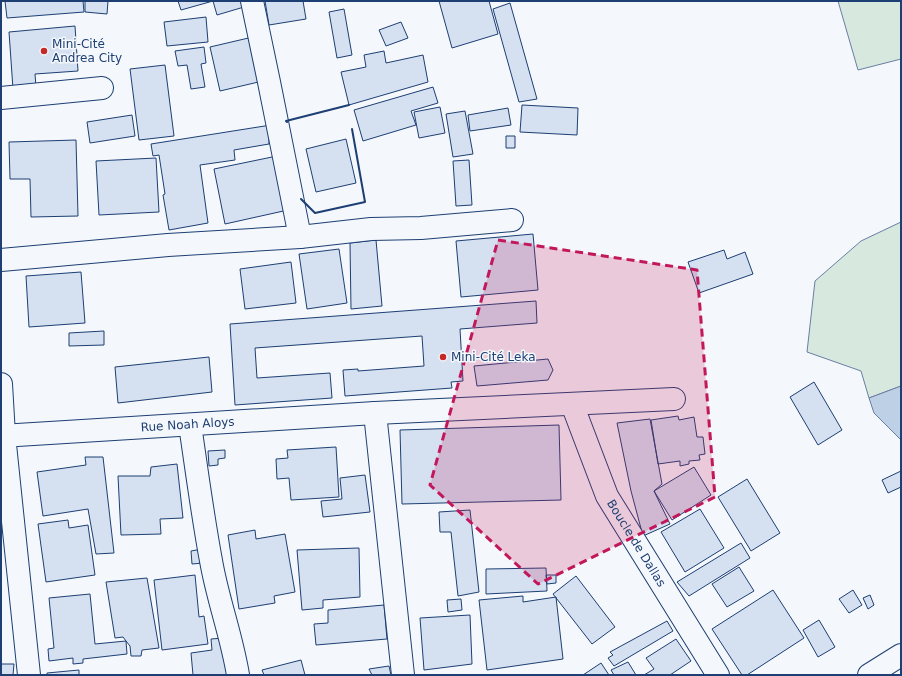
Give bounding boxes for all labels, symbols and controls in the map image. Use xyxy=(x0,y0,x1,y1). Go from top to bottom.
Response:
place label: Mini-Cité Andrea City xyxy=(52,37,122,65)
marker: Mini-Cité Andrea City xyxy=(39,46,49,56)
place label: Mini-Cité Leka xyxy=(451,350,536,364)
marker: Mini-Cité Leka xyxy=(438,352,448,362)
street label: Rue Noah Aloys xyxy=(140,415,235,434)
street label: Boucle de Dallas xyxy=(604,497,669,589)

